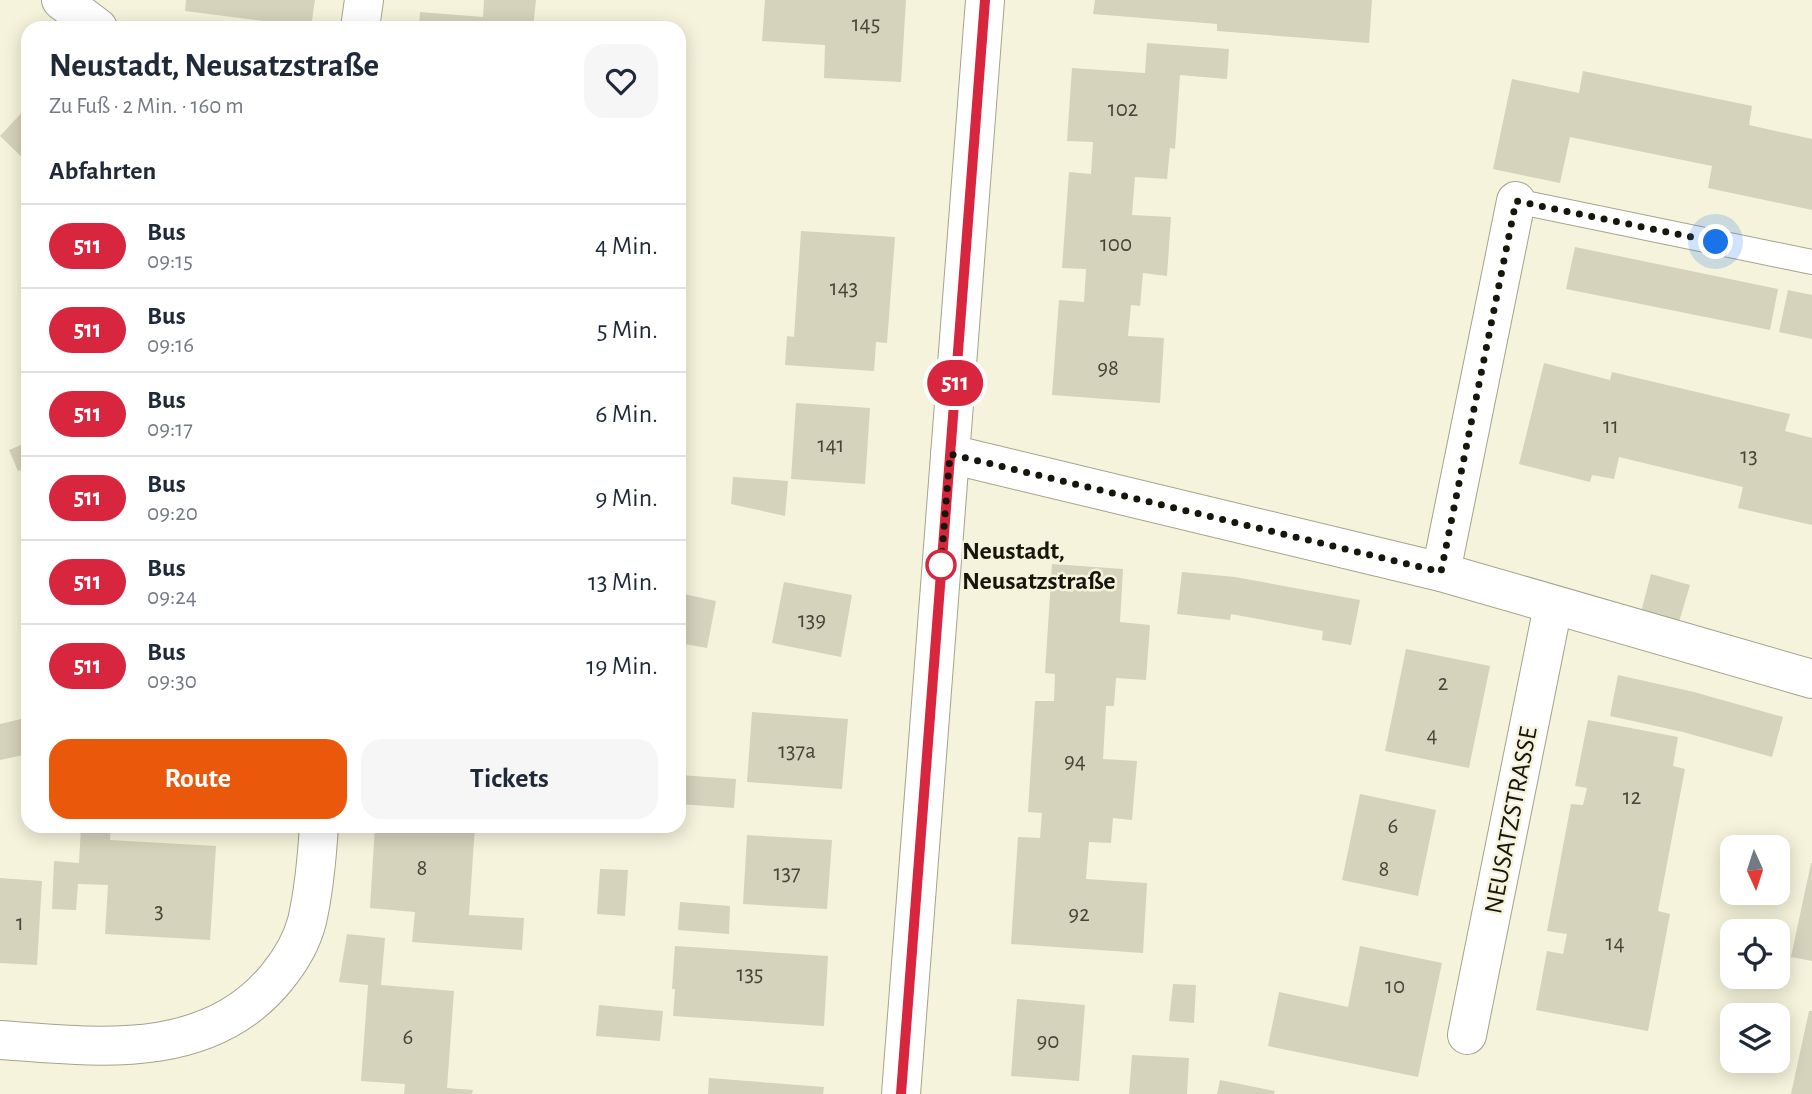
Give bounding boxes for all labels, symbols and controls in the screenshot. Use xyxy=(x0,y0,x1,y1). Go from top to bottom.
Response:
house number: 145 xyxy=(852,13,880,36)
button: heart xyxy=(584,44,658,118)
text: Neustadt, Neusatzstraße xyxy=(49,50,379,83)
text: Zu Fuß · 2 Min. · 160 m xyxy=(49,95,244,118)
house number: 102 xyxy=(1108,98,1138,121)
text: Abfahrten xyxy=(49,158,156,184)
text: Bus xyxy=(147,219,186,245)
your location xyxy=(1698,224,1733,259)
text: 4 Min. xyxy=(595,233,658,259)
house number: 100 xyxy=(1100,233,1132,256)
text: 511 xyxy=(74,234,101,258)
text: 09:15 xyxy=(147,250,193,273)
house number: 143 xyxy=(830,277,858,300)
text: Bus xyxy=(147,303,186,329)
text: 5 Min. xyxy=(597,317,658,343)
text: 511 xyxy=(74,318,101,342)
text: 09:16 xyxy=(147,334,194,357)
house number: 98 xyxy=(1097,357,1119,380)
line badge: 511 xyxy=(915,360,995,406)
text: 511 xyxy=(941,371,969,395)
text: Bus xyxy=(147,387,186,413)
text: 6 Min. xyxy=(595,401,658,427)
text: 511 xyxy=(74,402,101,426)
house number: 11 xyxy=(1603,415,1619,438)
text: 09:17 xyxy=(147,418,193,441)
house number: 141 xyxy=(818,434,844,457)
house number: 13 xyxy=(1740,445,1758,468)
text: Bus xyxy=(147,471,186,497)
text: 9 Min. xyxy=(595,485,658,511)
text: 511 xyxy=(74,486,101,510)
text: 09:20 xyxy=(147,502,198,525)
place label: Neustadt, Neusatzstraße xyxy=(962,538,1115,594)
marker: Neustadt, Neusatzstraße xyxy=(926,550,956,580)
text: Bus xyxy=(147,555,186,581)
text: 13 Min. xyxy=(588,569,658,595)
text: 511 xyxy=(74,570,101,594)
text: 09:24 xyxy=(147,586,197,609)
house number: 139 xyxy=(798,609,826,632)
text: Bus xyxy=(147,639,186,665)
text: 19 Min. xyxy=(586,653,658,679)
text: 511 xyxy=(74,654,101,678)
text: 09:30 xyxy=(147,670,197,693)
house number: 2 xyxy=(1438,672,1448,695)
house number: 4 xyxy=(1426,724,1438,747)
street label: NEUSATZSTRASSE xyxy=(1480,724,1542,916)
button: Route xyxy=(49,739,347,819)
button: Tickets xyxy=(361,739,658,819)
house number: 137a xyxy=(778,740,816,763)
house number: 94 xyxy=(1064,750,1086,773)
house number: 12 xyxy=(1623,786,1641,809)
house number: 6 xyxy=(1388,815,1398,838)
north arrow xyxy=(1720,835,1790,905)
map controls xyxy=(1720,835,1790,1073)
house number: 8 xyxy=(417,857,427,880)
house number: 8 xyxy=(1379,858,1389,881)
house number: 137 xyxy=(774,862,800,885)
house number: 3 xyxy=(154,900,164,923)
house number: 92 xyxy=(1068,903,1090,926)
house number: 1 xyxy=(16,912,24,935)
button: locate xyxy=(1720,919,1790,989)
house number: 14 xyxy=(1606,932,1624,955)
house number: 135 xyxy=(736,963,764,986)
house number: 10 xyxy=(1385,975,1405,998)
button: layers xyxy=(1720,1003,1790,1073)
house number: 6 xyxy=(403,1026,413,1049)
house number: 90 xyxy=(1037,1030,1059,1053)

